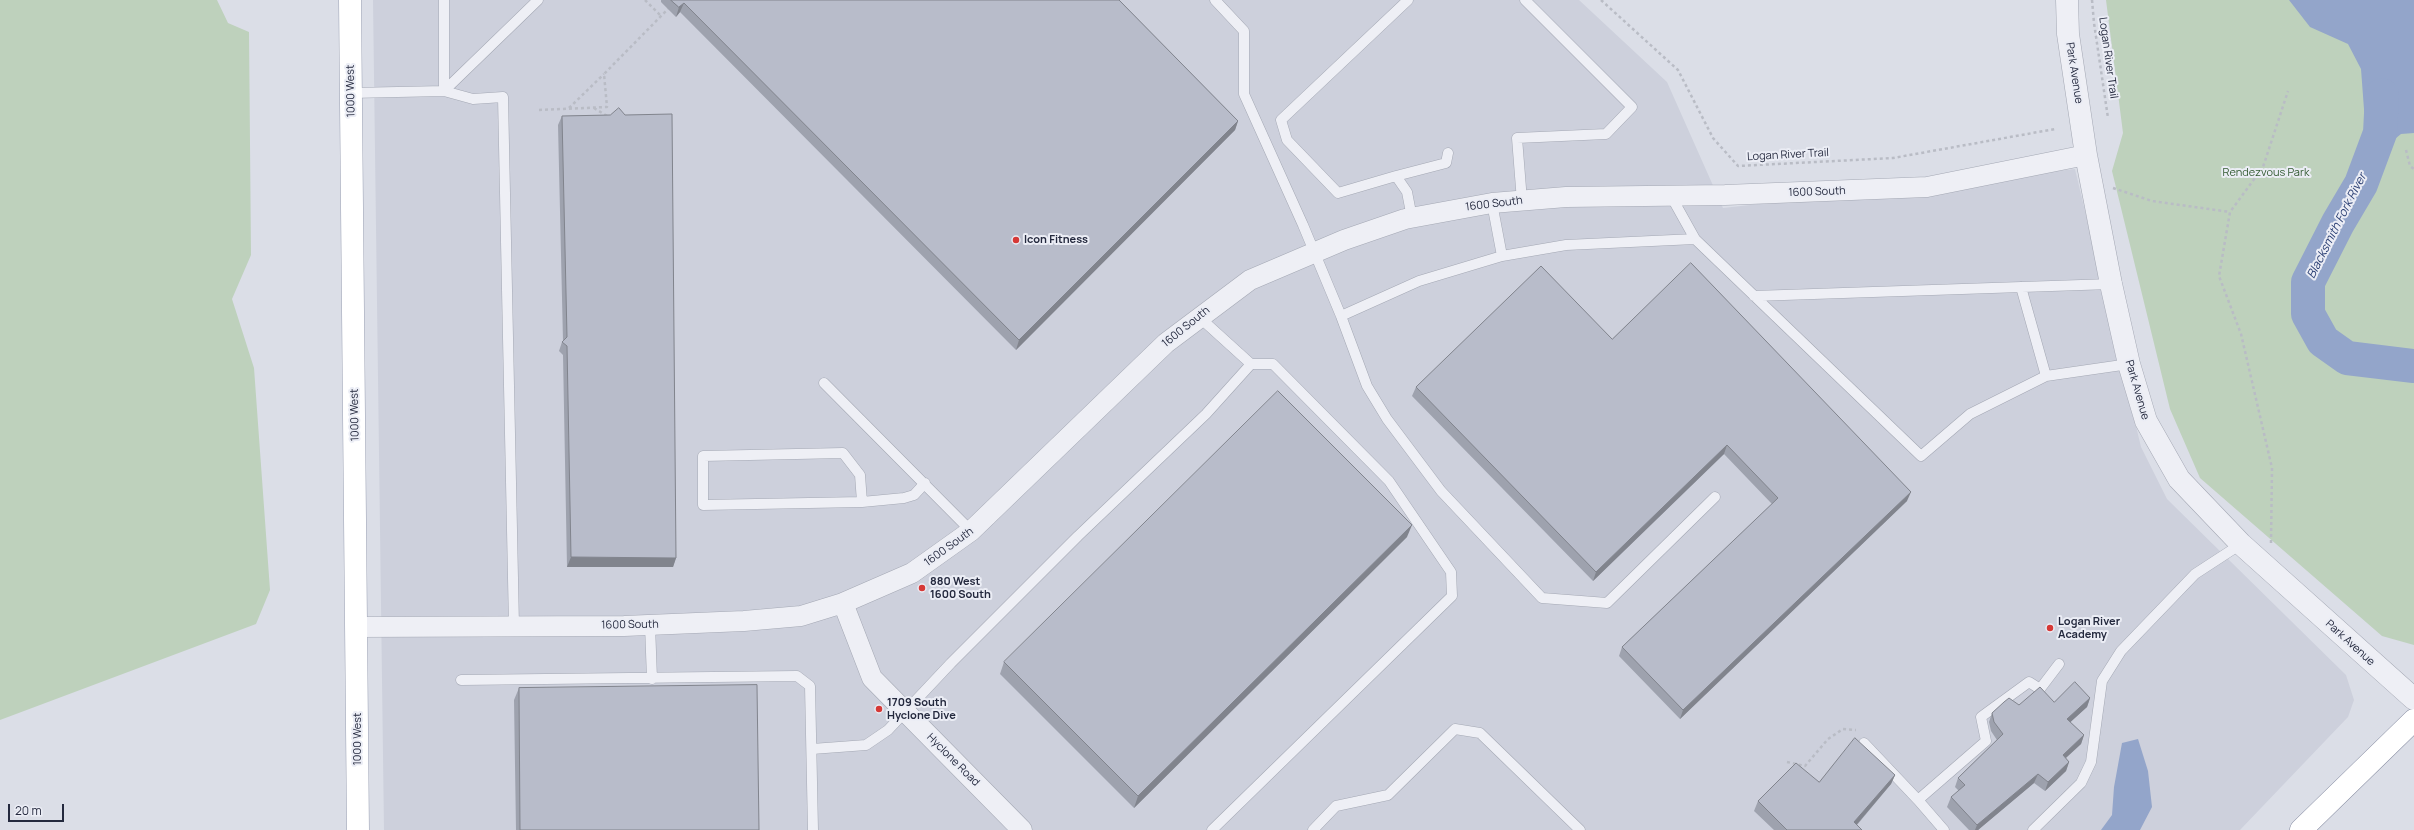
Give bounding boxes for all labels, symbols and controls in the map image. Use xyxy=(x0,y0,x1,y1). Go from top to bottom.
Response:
street label: Logan River Trail xyxy=(2096,17,2120,99)
street label: Park Avenue xyxy=(2063,41,2085,105)
street label: 1000 West xyxy=(344,64,358,118)
street label: Logan River Trail xyxy=(1747,146,1829,164)
park label: Rendezvous Park xyxy=(2223,166,2309,180)
water label: Blacksmith Fork River xyxy=(2304,171,2370,281)
street label: 1600 South xyxy=(1788,184,1846,200)
street label: 1600 South xyxy=(1465,194,1523,214)
place label: Icon Fitness xyxy=(1024,233,1088,247)
marker: Icon Fitness xyxy=(1011,235,1021,245)
street label: 1600 South xyxy=(1160,304,1212,350)
street label: Park Avenue xyxy=(2122,358,2152,422)
street label: 1000 West xyxy=(348,388,362,442)
street label: 1600 South xyxy=(922,525,976,569)
place label: 880 West 1600 South xyxy=(930,575,991,601)
marker: 880 West 1600 South xyxy=(917,583,927,593)
place label: Logan River Academy xyxy=(2058,615,2120,641)
street label: Park Avenue xyxy=(2323,617,2377,669)
street label: 1600 South xyxy=(601,618,659,632)
marker: Logan River Academy xyxy=(2045,623,2055,633)
place label: 1709 South Hyclone Dive xyxy=(887,696,956,722)
marker: 1709 South Hyclone Dive xyxy=(874,704,884,714)
street label: 1000 West xyxy=(351,713,365,765)
street label: Hyclone Road xyxy=(924,731,982,789)
scale bar xyxy=(10,796,66,822)
text: 20 m xyxy=(15,802,42,819)

